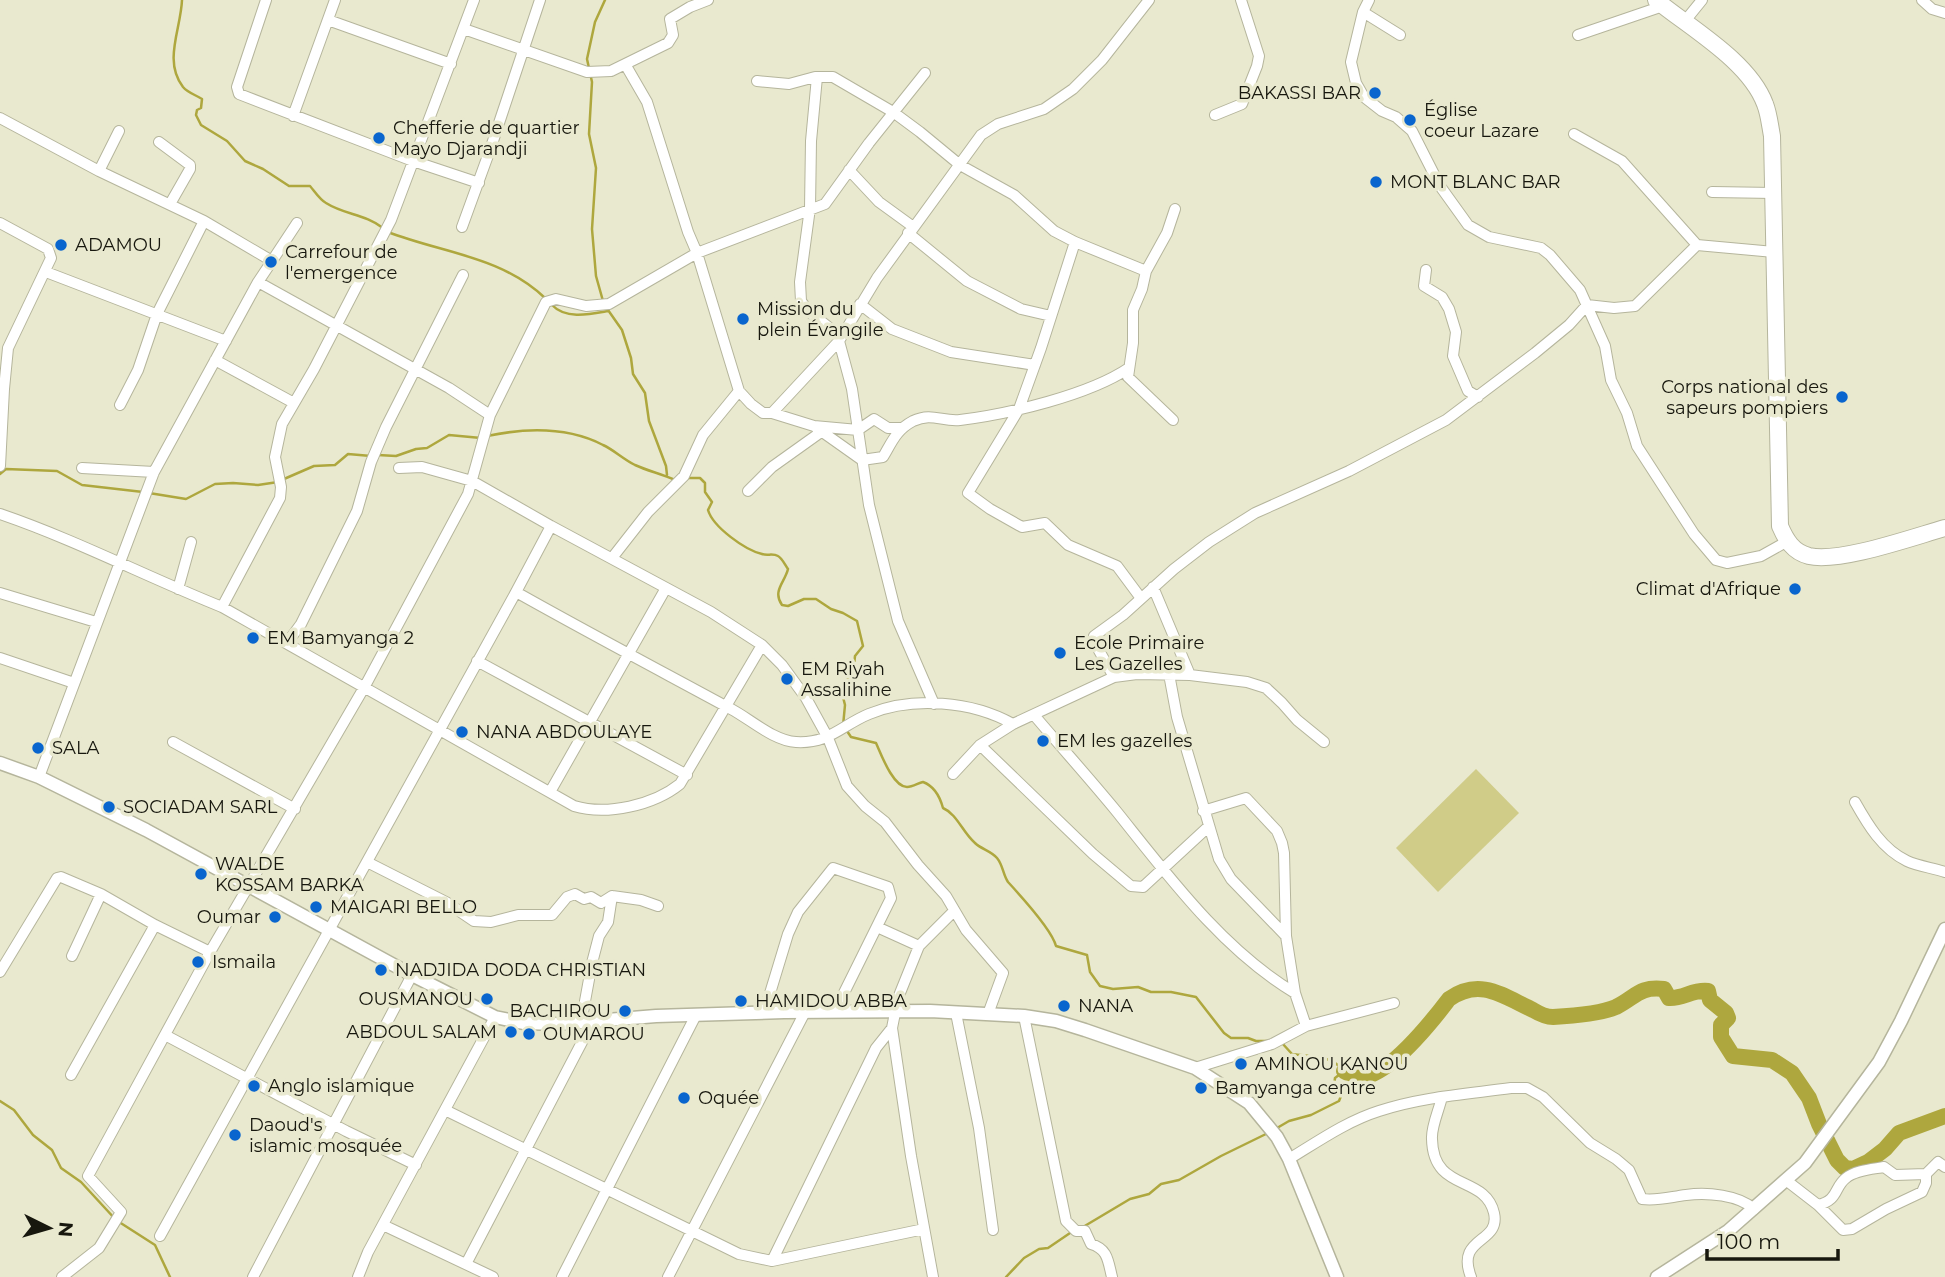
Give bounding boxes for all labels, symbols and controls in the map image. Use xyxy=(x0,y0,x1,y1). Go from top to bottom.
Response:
place label: BAKASSI BAR xyxy=(1238,82,1361,104)
marker: BAKASSI BAR xyxy=(1367,85,1383,101)
place label: Église coeur Lazare xyxy=(1424,99,1539,142)
marker: Église coeur Lazare xyxy=(1402,112,1418,128)
place label: Chefferie de quartier Mayo Djarandji xyxy=(393,117,580,160)
marker: Chefferie de quartier Mayo Djarandji xyxy=(371,130,387,146)
place label: MONT BLANC BAR xyxy=(1390,171,1561,193)
marker: MONT BLANC BAR xyxy=(1368,174,1384,190)
place label: ADAMOU xyxy=(75,234,162,256)
marker: ADAMOU xyxy=(53,237,69,253)
place label: Carrefour de l'emergence xyxy=(285,241,398,284)
marker: Carrefour de l'emergence xyxy=(263,254,279,270)
place label: Mission du plein Évangile xyxy=(757,298,884,341)
marker: Mission du plein Évangile xyxy=(735,311,751,327)
place label: Corps national des sapeurs pompiers xyxy=(1661,376,1828,419)
marker: Corps national des sapeurs pompiers xyxy=(1834,389,1850,405)
place label: Climat d'Afrique xyxy=(1636,578,1781,600)
marker: Climat d'Afrique xyxy=(1787,581,1803,597)
place label: EM Bamyanga 2 xyxy=(267,627,414,649)
marker: EM Bamyanga 2 xyxy=(245,630,261,646)
place label: Ecole Primaire Les Gazelles xyxy=(1074,632,1205,675)
marker: Ecole Primaire Les Gazelles xyxy=(1052,645,1068,661)
place label: EM Riyah Assalihine xyxy=(801,658,892,701)
marker: EM Riyah Assalihine xyxy=(779,671,795,687)
place label: NANA ABDOULAYE xyxy=(476,721,652,743)
marker: NANA ABDOULAYE xyxy=(454,724,470,740)
place label: EM les gazelles xyxy=(1057,730,1193,752)
marker: EM les gazelles xyxy=(1035,733,1051,749)
place label: SALA xyxy=(52,737,100,759)
marker: SALA xyxy=(30,740,46,756)
place label: SOCIADAM SARL xyxy=(123,796,278,818)
marker: SOCIADAM SARL xyxy=(101,799,117,815)
place label: WALDE KOSSAM BARKA xyxy=(215,853,364,896)
marker: WALDE KOSSAM BARKA xyxy=(193,866,209,882)
place label: MAIGARI BELLO xyxy=(330,896,477,918)
marker: MAIGARI BELLO xyxy=(308,899,324,915)
place label: Oumar xyxy=(197,906,261,928)
marker: Oumar xyxy=(267,909,283,925)
place label: Ismaila xyxy=(212,951,276,973)
marker: Ismaila xyxy=(190,954,206,970)
place label: NADJIDA DODA CHRISTIAN xyxy=(395,959,646,981)
marker: NADJIDA DODA CHRISTIAN xyxy=(373,962,389,978)
place label: OUSMANOU xyxy=(358,988,473,1010)
place label: HAMIDOU ABBA xyxy=(755,990,907,1012)
marker: OUSMANOU xyxy=(479,991,495,1007)
marker: HAMIDOU ABBA xyxy=(733,993,749,1009)
place label: NANA xyxy=(1078,995,1133,1017)
marker: NANA xyxy=(1056,998,1072,1014)
place label: BACHIROU xyxy=(510,1000,611,1022)
marker: BACHIROU xyxy=(617,1003,633,1019)
place label: ABDOUL SALAM xyxy=(346,1021,497,1043)
place label: OUMAROU xyxy=(543,1023,645,1045)
marker: ABDOUL SALAM xyxy=(503,1024,519,1040)
marker: OUMAROU xyxy=(521,1026,537,1042)
place label: AMINOU KANOU xyxy=(1255,1053,1408,1075)
marker: AMINOU KANOU xyxy=(1233,1056,1249,1072)
place label: Anglo islamique xyxy=(268,1075,415,1097)
place label: Bamyanga centre xyxy=(1215,1077,1376,1099)
marker: Anglo islamique xyxy=(246,1078,262,1094)
marker: Bamyanga centre xyxy=(1193,1080,1209,1096)
place label: Oquée xyxy=(698,1087,759,1109)
marker: Oquée xyxy=(676,1090,692,1106)
place label: Daoud's islamic mosquée xyxy=(249,1114,402,1157)
marker: Daoud's islamic mosquée xyxy=(227,1127,243,1143)
north arrow xyxy=(14,1193,84,1263)
scale bar xyxy=(1707,1218,1838,1262)
text: N xyxy=(53,1221,78,1238)
text: 100 m xyxy=(1717,1229,1780,1254)

